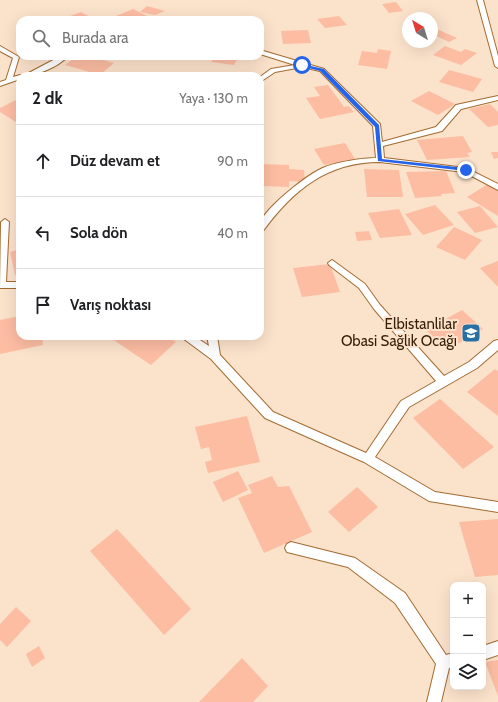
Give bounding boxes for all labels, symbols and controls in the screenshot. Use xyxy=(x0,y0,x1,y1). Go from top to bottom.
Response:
north arrow xyxy=(402,12,438,48)
search box xyxy=(16,16,264,60)
icon: search xyxy=(30,27,52,49)
text: Burada ara xyxy=(62,29,129,47)
route start xyxy=(293,56,311,74)
text: 2 dk xyxy=(32,88,63,108)
text: Yaya · 130 m xyxy=(179,90,248,106)
icon: ahead xyxy=(32,150,54,172)
text: Düz devam et xyxy=(70,152,160,170)
text: 90 m xyxy=(217,153,248,169)
route end xyxy=(457,161,475,179)
icon: left xyxy=(32,222,54,244)
text: Sola dön xyxy=(70,224,127,242)
text: 40 m xyxy=(217,225,248,241)
icon: arrive xyxy=(32,294,54,316)
text: Varış noktası xyxy=(70,296,151,314)
place label: Elbistanlilar Obasi Sağlık Ocağı xyxy=(341,315,457,350)
school or university icon: Elbistanlilar Obasi Sağlık Ocağı xyxy=(460,322,482,344)
map controls xyxy=(450,582,486,690)
button: + xyxy=(450,582,486,618)
button: − xyxy=(450,618,486,654)
button: layers xyxy=(450,654,486,690)

